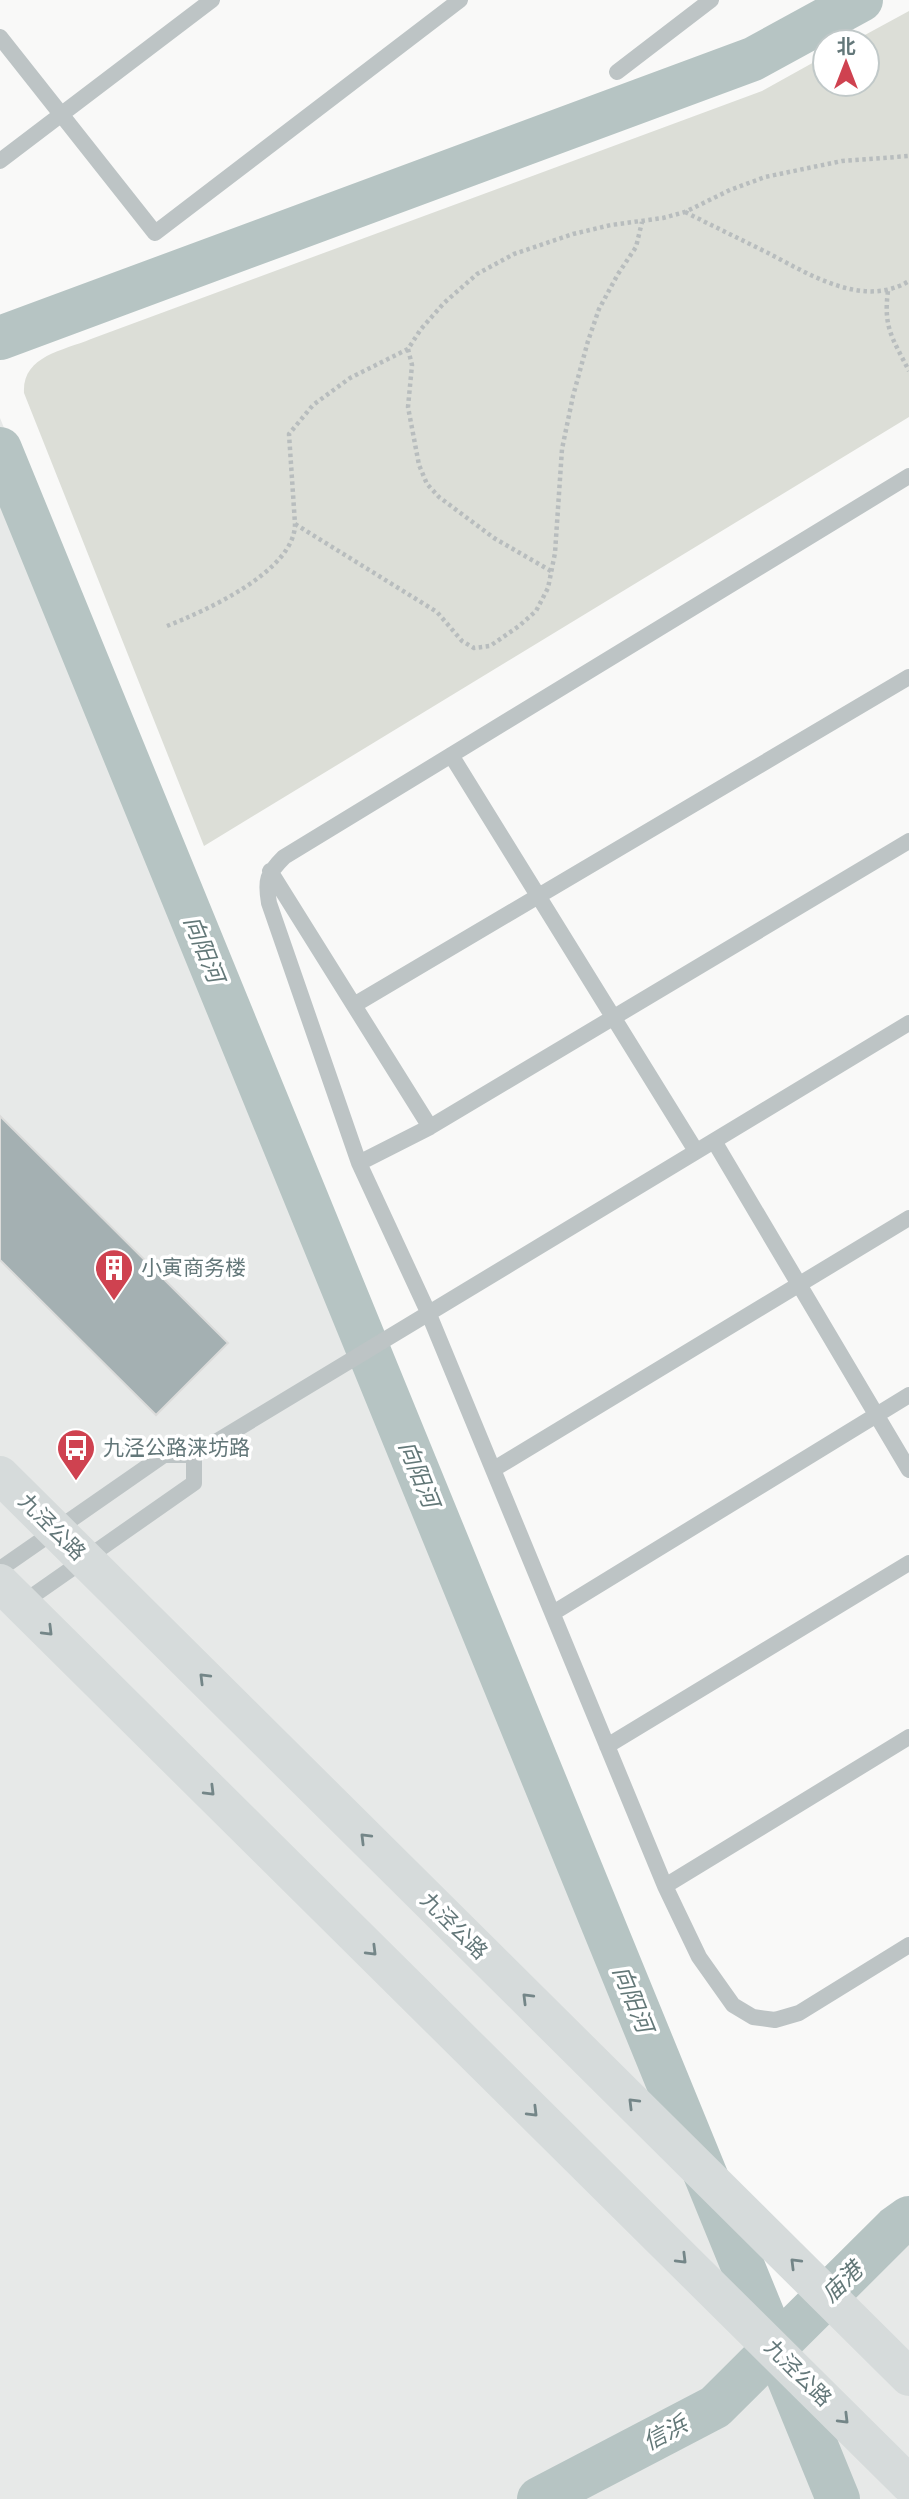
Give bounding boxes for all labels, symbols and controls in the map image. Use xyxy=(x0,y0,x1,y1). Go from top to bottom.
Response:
north arrow xyxy=(811,28,881,98)
text: 北 xyxy=(836,35,856,58)
water label: 向阳河 xyxy=(178,912,231,990)
building icon: 小寅商务楼 xyxy=(93,1247,135,1302)
place label: 小寅商务楼 xyxy=(141,1255,246,1280)
bus stop icon: 九泾公路涞坊路 xyxy=(55,1427,97,1482)
place label: 九泾公路涞坊路 xyxy=(103,1435,250,1460)
water label: 向阳河 xyxy=(393,1437,446,1515)
street label: 九泾公路 xyxy=(14,1488,91,1565)
one-way arrow xyxy=(40,1623,53,1636)
one-way arrow xyxy=(199,1673,212,1686)
one-way arrow xyxy=(202,1783,215,1796)
one-way arrow xyxy=(361,1833,374,1846)
street label: 九泾公路 xyxy=(416,1887,493,1964)
one-way arrow xyxy=(363,1943,376,1956)
water label: 向阳河 xyxy=(607,1962,660,2040)
one-way arrow xyxy=(523,1994,535,2006)
one-way arrow xyxy=(628,2099,641,2112)
one-way arrow xyxy=(525,2103,538,2116)
one-way arrow xyxy=(674,2251,686,2263)
water label: 庙港 xyxy=(816,2254,870,2308)
one-way arrow xyxy=(790,2259,803,2272)
street label: 九泾公路 xyxy=(760,2334,837,2411)
water label: 信浜 xyxy=(638,2409,694,2456)
one-way arrow xyxy=(835,2411,848,2424)

